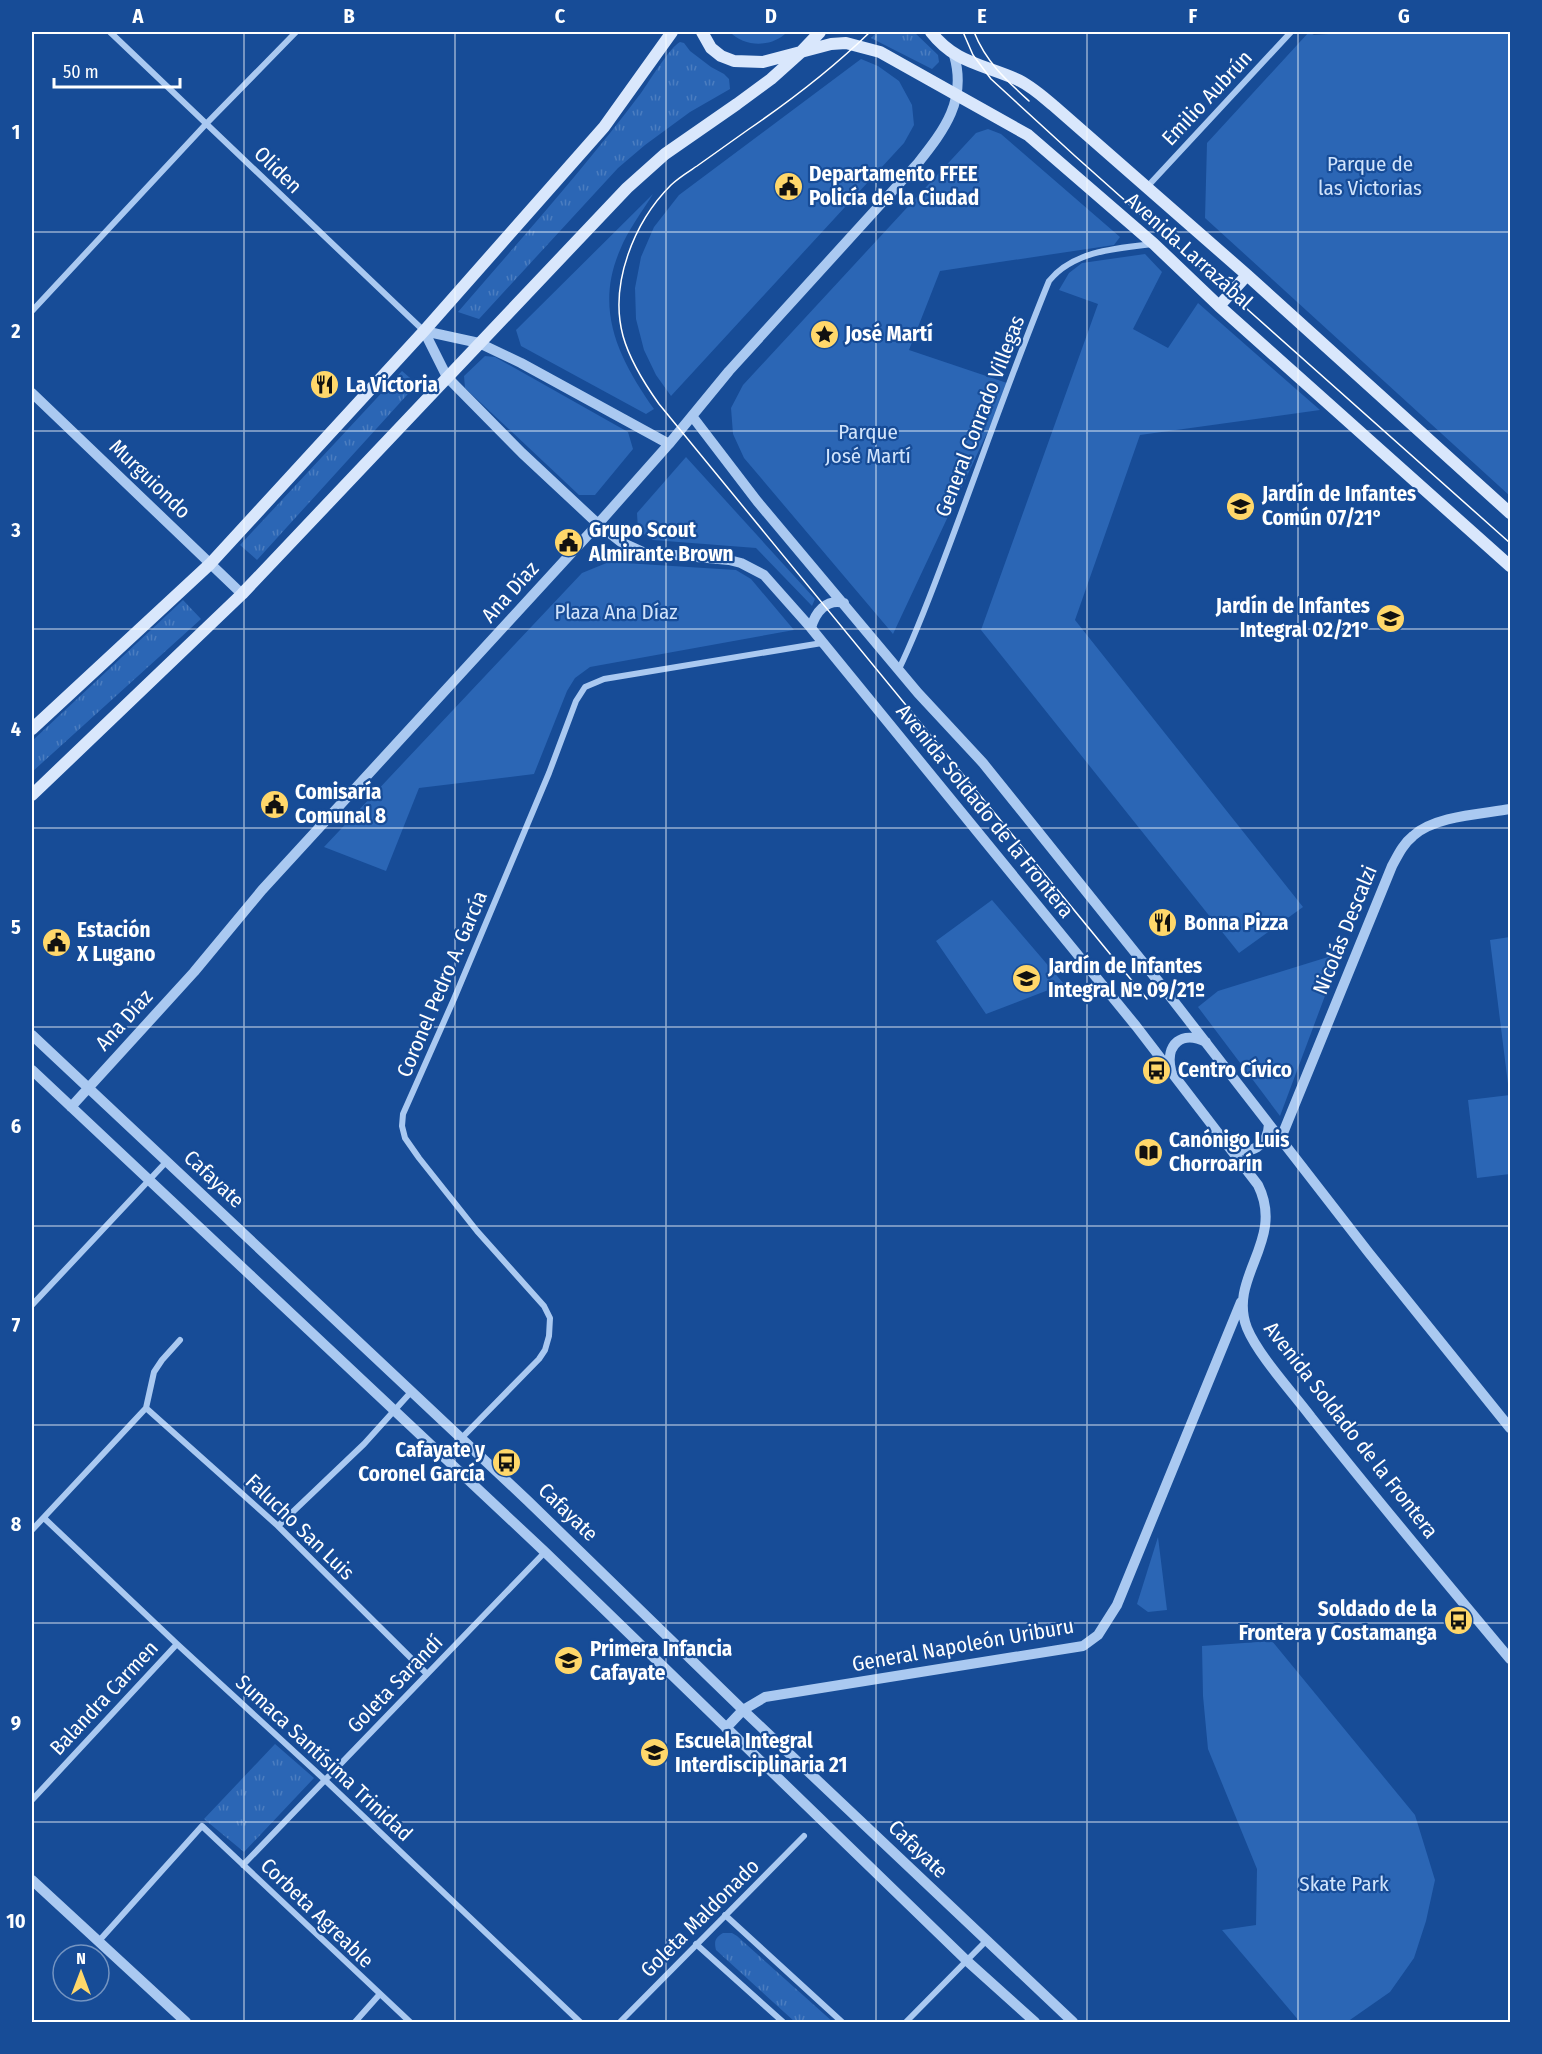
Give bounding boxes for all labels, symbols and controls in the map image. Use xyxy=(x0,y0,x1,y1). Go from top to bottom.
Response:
text: A xyxy=(132,4,145,28)
text: B xyxy=(343,4,355,28)
text: C xyxy=(555,4,566,28)
text: D xyxy=(765,4,777,28)
text: E xyxy=(977,4,987,28)
text: F xyxy=(1189,4,1198,28)
text: G xyxy=(1398,4,1410,28)
street label: Emilio Aubrún xyxy=(1156,45,1258,151)
scale bar xyxy=(54,51,180,89)
text: 50 m xyxy=(63,61,99,83)
text: 1 xyxy=(12,120,20,144)
street label: Oliden xyxy=(249,141,307,199)
park label: Parque de las Victorias xyxy=(1318,151,1422,201)
place label: Departamento FFEE Policía de la Ciudad xyxy=(809,161,979,211)
public building icon: Departamento FFEE Policía de la Ciudad xyxy=(772,170,804,202)
street label: Avenida Larrazábal xyxy=(1120,187,1258,315)
street label: General Conrado Villegas xyxy=(930,312,1030,520)
place icon: José Martí xyxy=(808,318,840,350)
text: 2 xyxy=(10,319,21,343)
place label: José Martí xyxy=(844,321,933,347)
restaurant icon: La Victoria xyxy=(309,369,341,401)
place label: La Victoria xyxy=(346,372,438,398)
park label: Parque José Martí xyxy=(825,419,911,469)
street label: Murguiondo xyxy=(104,434,196,524)
place label: Jardín de Infantes Común 07/21° xyxy=(1261,481,1416,531)
school or university icon: Jardín de Infantes Común 07/21° xyxy=(1225,490,1257,522)
place label: Grupo Scout Almirante Brown xyxy=(588,517,734,567)
text: 3 xyxy=(10,518,21,542)
public building icon: Grupo Scout Almirante Brown xyxy=(552,526,584,558)
street label: Ana Díaz xyxy=(476,556,544,628)
place label: Jardín de Infantes Integral 02/21° xyxy=(1215,593,1370,643)
park label: Plaza Ana Díaz xyxy=(554,599,678,625)
school or university icon: Jardín de Infantes Integral 02/21° xyxy=(1375,602,1407,634)
street label: Avenida Soldado de la Frontera xyxy=(891,699,1079,923)
text: 4 xyxy=(11,717,21,741)
place label: Comisaría Comunal 8 xyxy=(295,779,386,829)
public building icon: Comisaría Comunal 8 xyxy=(258,788,290,820)
street label: Nicolás Descalzi xyxy=(1307,862,1383,998)
street label: Coronel Pedro A. García xyxy=(391,887,493,1081)
restaurant icon: Bonna Pizza xyxy=(1147,907,1179,939)
place label: Bonna Pizza xyxy=(1184,910,1288,936)
text: 5 xyxy=(11,915,21,939)
place label: Estación X Lugano xyxy=(76,917,155,967)
public building icon: Estación X Lugano xyxy=(40,926,72,958)
place label: Jardín de Infantes Integral Nº 09/21º xyxy=(1047,953,1205,1003)
school or university icon: Jardín de Infantes Integral Nº 09/21º xyxy=(1011,962,1043,994)
street label: Ana Díaz xyxy=(90,984,158,1056)
bus stop icon: Centro Cívico xyxy=(1141,1054,1173,1086)
place label: Centro Cívico xyxy=(1178,1057,1292,1083)
text: 6 xyxy=(11,1114,21,1138)
place label: Canónigo Luis Chorroarín xyxy=(1169,1127,1289,1177)
library icon: Canónigo Luis Chorroarín xyxy=(1132,1136,1164,1168)
street label: Cafayate xyxy=(178,1145,250,1213)
text: 7 xyxy=(12,1313,21,1337)
street label: Avenida Soldado de la Frontera xyxy=(1258,1317,1444,1543)
place label: Cafayate y Coronel García xyxy=(358,1437,486,1487)
bus stop icon: Cafayate y Coronel García xyxy=(490,1446,522,1478)
street label: Falucho San Luis xyxy=(240,1468,360,1586)
street label: Cafayate xyxy=(533,1477,603,1547)
text: 8 xyxy=(11,1512,22,1536)
place label: Soldado de la Frontera y Costamanga xyxy=(1239,1596,1437,1646)
bus stop icon: Soldado de la Frontera y Costamanga xyxy=(1442,1605,1474,1637)
street label: General Napoleón Uriburu xyxy=(850,1613,1076,1677)
street label: Goleta Sarandí xyxy=(342,1630,448,1738)
street label: Balandra Carmen xyxy=(44,1635,164,1761)
place label: Primera Infancia Cafayate xyxy=(590,1636,732,1686)
school or university icon: Primera Infancia Cafayate xyxy=(553,1645,585,1677)
street label: Sumaca Santísima Trinidad xyxy=(230,1669,418,1847)
text: 9 xyxy=(11,1711,21,1735)
place label: Escuela Integral Interdisciplinaria 21 xyxy=(675,1728,847,1778)
school or university icon: Escuela Integral Interdisciplinaria 21 xyxy=(638,1737,670,1769)
street label: Cafayate xyxy=(883,1814,953,1884)
street label: Corbeta Agreable xyxy=(255,1853,379,1973)
street label: Goleta Maldonado xyxy=(635,1853,765,1983)
park label: Skate Park xyxy=(1299,1871,1389,1897)
text: 10 xyxy=(6,1909,26,1933)
north arrow xyxy=(51,1943,111,2003)
text: N xyxy=(76,1949,86,1968)

